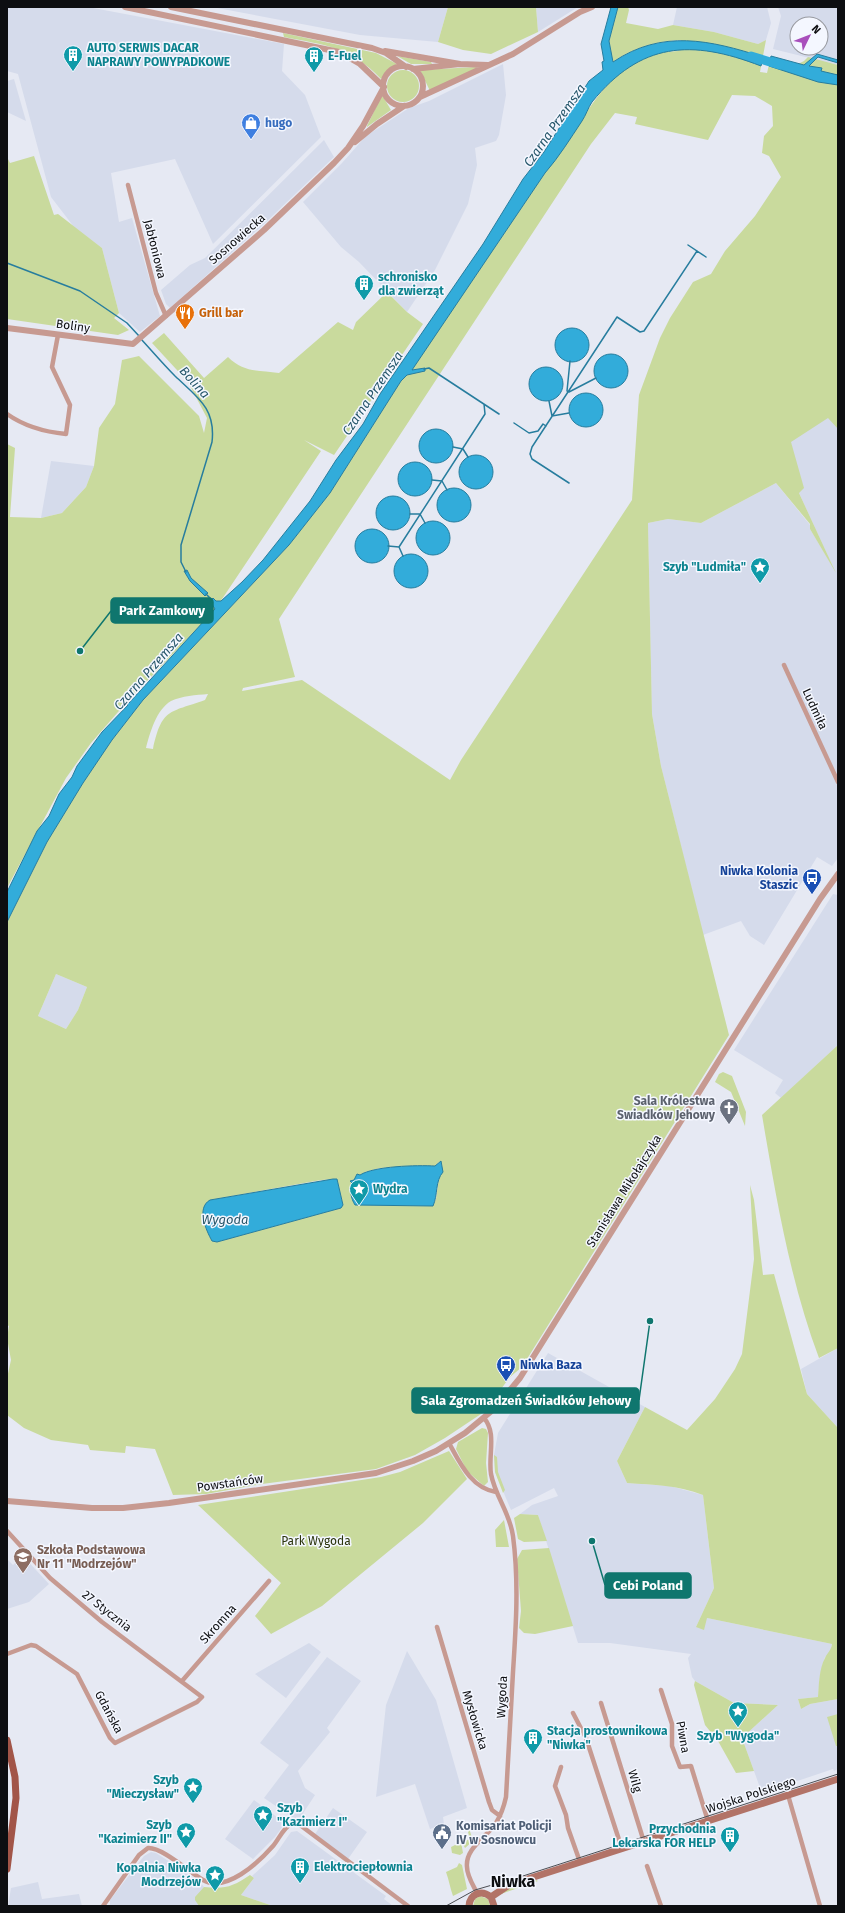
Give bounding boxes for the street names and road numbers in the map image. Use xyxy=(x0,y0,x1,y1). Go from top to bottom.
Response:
street label: Sosnowiecka xyxy=(206,211,268,267)
street label: Jabłoniowa xyxy=(141,218,169,280)
street label: Boliny xyxy=(55,317,91,335)
street label: Ludmiła xyxy=(799,686,831,732)
street label: Stanisława Mikołajczyka xyxy=(584,1132,664,1250)
street label: Powstańców xyxy=(196,1471,264,1495)
street label: 27 Stycznia xyxy=(79,1587,135,1635)
street label: Skromna xyxy=(197,1602,239,1646)
street label: Wygoda xyxy=(494,1675,510,1719)
street label: Gdańska xyxy=(92,1688,126,1736)
street label: Mysłowicka xyxy=(459,1689,491,1751)
street label: Piwna xyxy=(673,1720,693,1754)
street label: Wilg xyxy=(625,1768,645,1795)
street label: Wojska Polskiego xyxy=(704,1774,798,1816)

